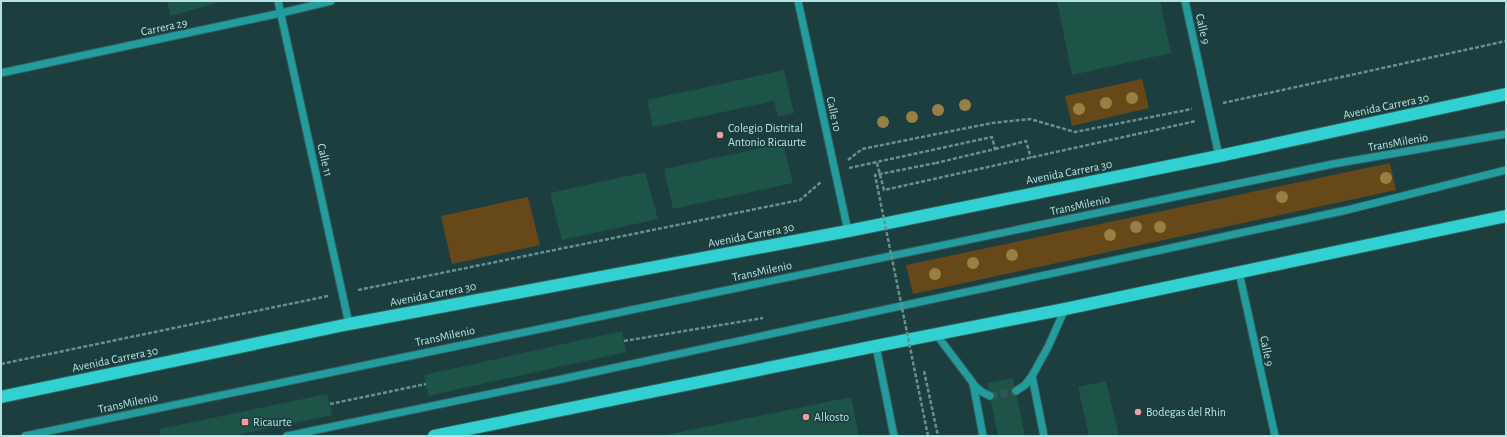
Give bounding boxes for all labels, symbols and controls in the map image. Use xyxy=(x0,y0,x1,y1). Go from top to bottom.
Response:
street label: Calle 9 xyxy=(1194,13,1212,46)
street label: Carrera 29 xyxy=(140,16,189,38)
street label: Avenida Carrera 30 xyxy=(1342,91,1430,121)
street label: Calle 10 xyxy=(824,95,844,133)
place label: Colegio Distrital Antonio Ricaurte xyxy=(728,122,806,148)
marker: Colegio Distrital Antonio Ricaurte xyxy=(715,130,725,140)
street label: TransMilenio xyxy=(1367,131,1429,153)
street label: Calle 11 xyxy=(315,142,335,178)
street label: Avenida Carrera 30 xyxy=(1025,158,1113,186)
street label: TransMilenio xyxy=(1049,193,1111,217)
street label: Avenida Carrera 30 xyxy=(707,221,795,249)
street label: TransMilenio xyxy=(731,259,793,283)
street label: Avenida Carrera 30 xyxy=(389,280,477,308)
street label: TransMilenio xyxy=(414,324,476,348)
street label: Calle 9 xyxy=(1258,335,1276,368)
street label: Avenida Carrera 30 xyxy=(71,344,159,374)
street label: TransMilenio xyxy=(97,391,159,415)
place label: Bodegas del Rhin xyxy=(1146,406,1226,418)
marker: Bodegas del Rhin xyxy=(1133,407,1143,417)
place label: Alkosto xyxy=(814,411,849,423)
marker: Alkosto xyxy=(801,412,811,422)
place label: Ricaurte xyxy=(253,416,292,428)
marker: Ricaurte xyxy=(240,417,250,427)

